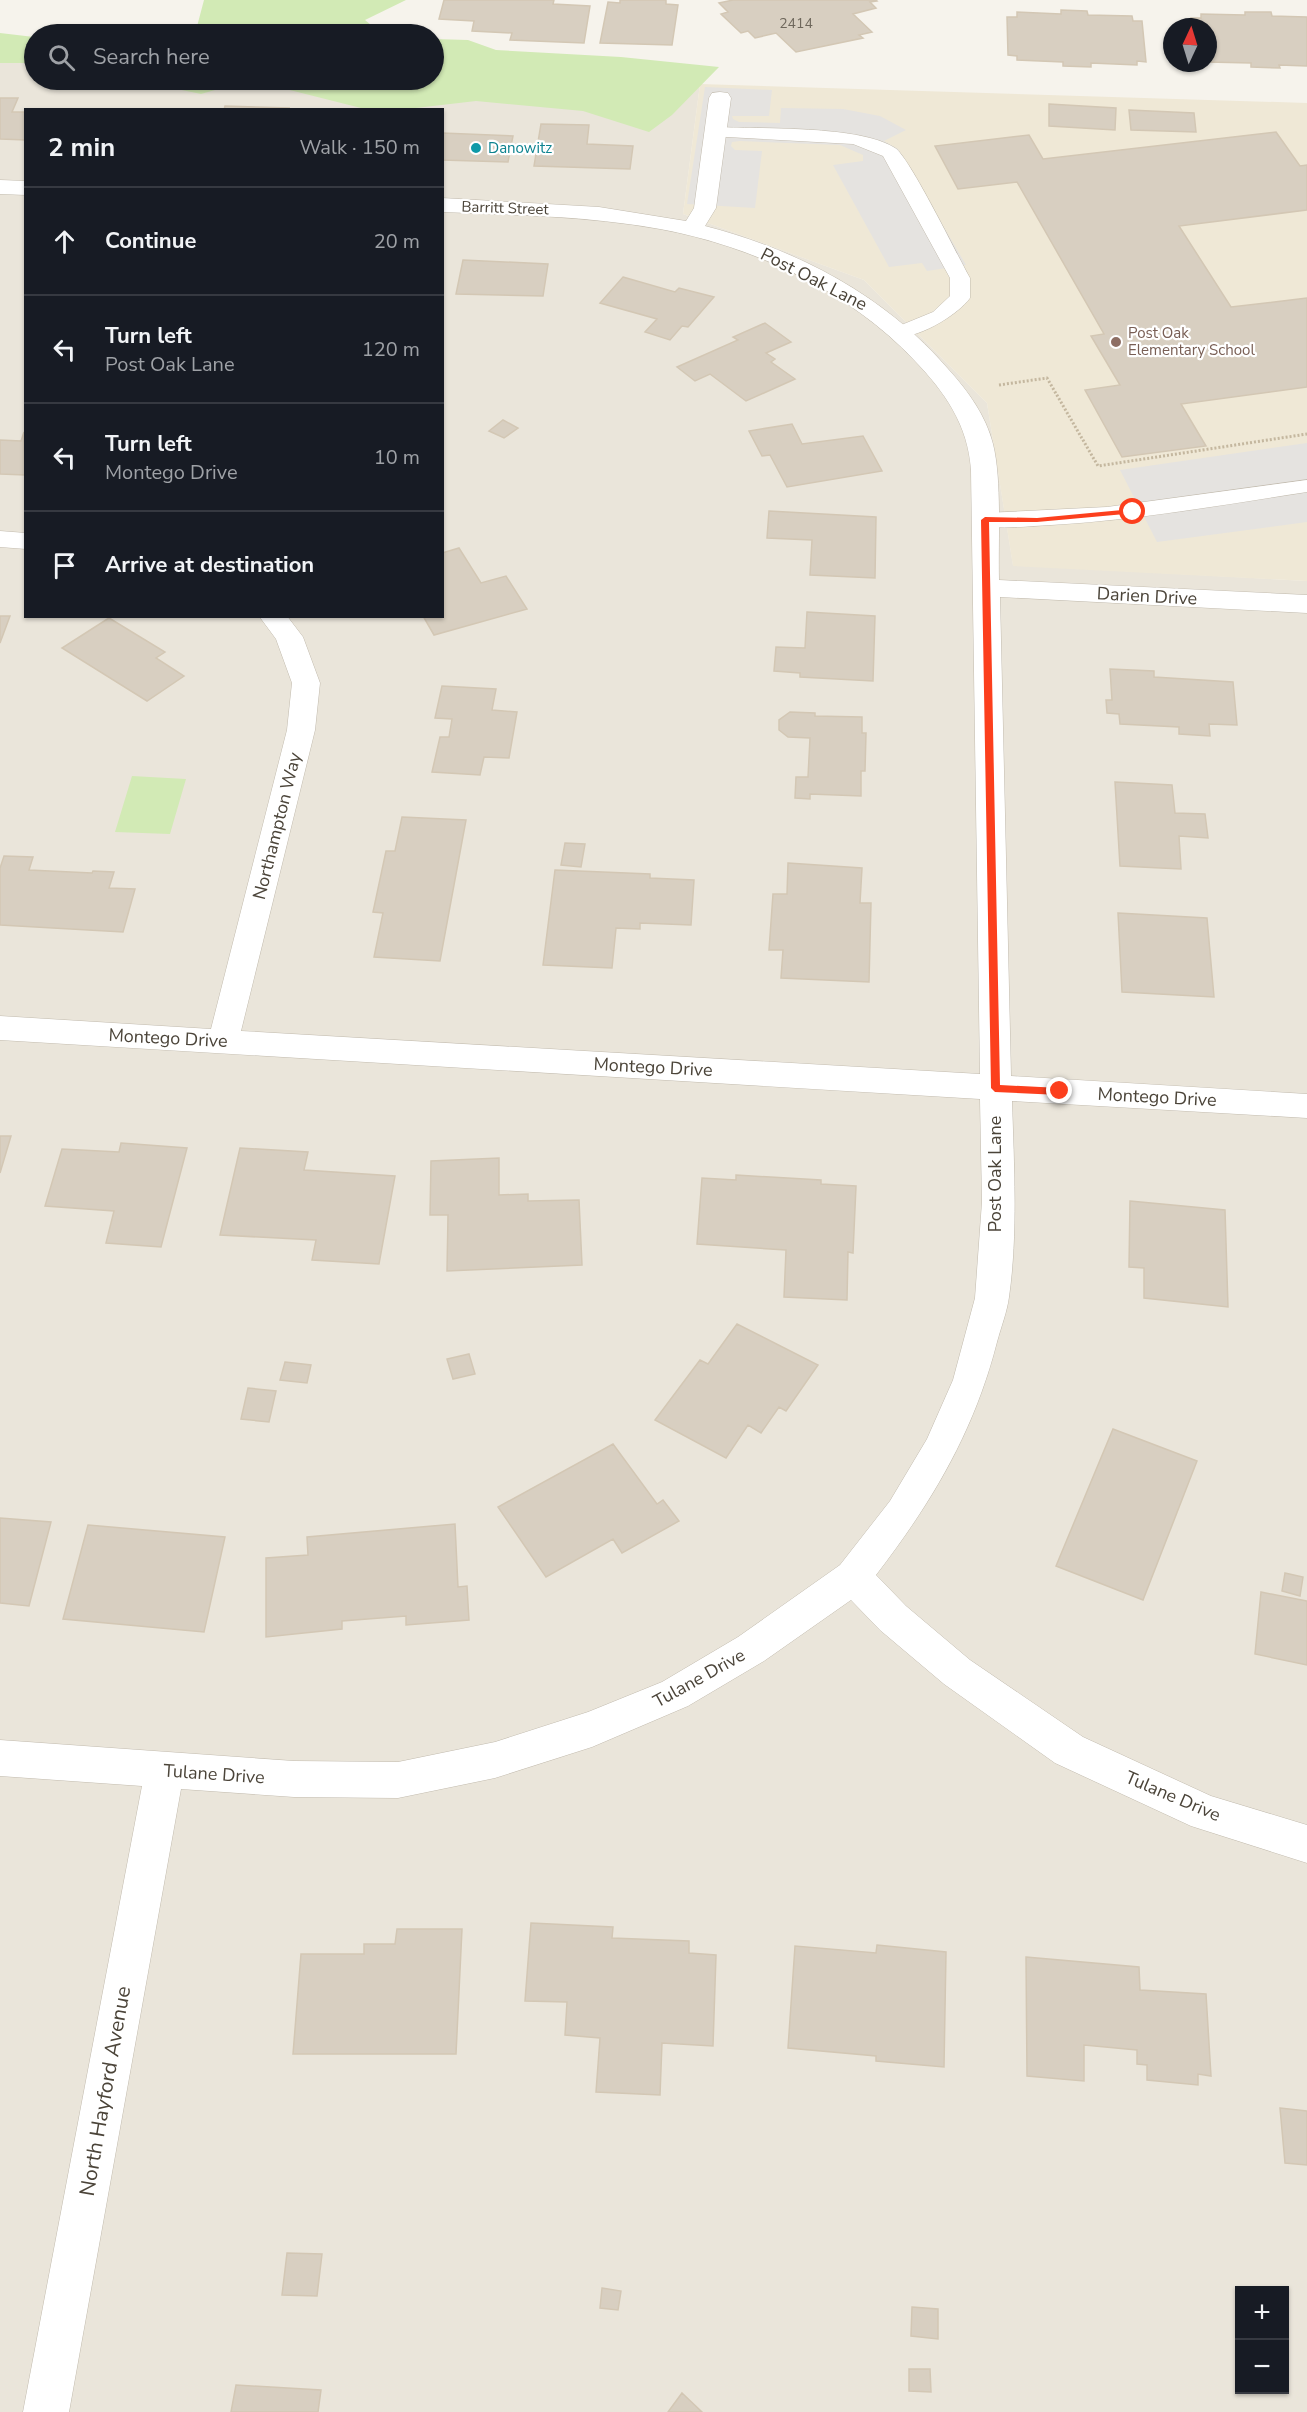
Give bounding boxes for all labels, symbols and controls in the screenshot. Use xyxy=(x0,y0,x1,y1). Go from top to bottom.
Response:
house number: 2414 xyxy=(779,14,813,33)
north arrow xyxy=(1163,18,1217,72)
search box xyxy=(24,24,444,90)
icon: search xyxy=(45,41,78,74)
text: Search here xyxy=(93,42,210,72)
text: 2 min xyxy=(48,130,115,165)
text: Walk · 150 m xyxy=(300,134,420,161)
place label: Danowitz xyxy=(488,138,552,158)
marker: Danowitz xyxy=(469,141,483,155)
street label: Barritt Street xyxy=(461,196,550,220)
icon: ahead xyxy=(48,225,81,258)
text: Continue xyxy=(105,226,196,256)
text: 20 m xyxy=(374,228,420,255)
street label: Post Oak Lane xyxy=(757,242,871,316)
text: Turn left xyxy=(105,321,192,351)
place label: Post Oak Elementary School xyxy=(1128,323,1255,360)
icon: left xyxy=(48,333,81,366)
marker: Post Oak Elementary School xyxy=(1109,335,1123,349)
text: 120 m xyxy=(362,336,420,363)
text: Post Oak Lane xyxy=(105,351,235,378)
text: Turn left xyxy=(105,429,192,459)
icon: left xyxy=(48,441,81,474)
text: 10 m xyxy=(374,444,420,471)
text: Montego Drive xyxy=(105,459,238,486)
route start xyxy=(1119,498,1145,524)
icon: arrive xyxy=(48,549,81,582)
text: Arrive at destination xyxy=(105,550,314,580)
street label: Darien Drive xyxy=(1096,581,1198,611)
street label: Northampton Way xyxy=(247,749,307,902)
street label: Montego Drive xyxy=(108,1023,228,1053)
street label: Montego Drive xyxy=(593,1052,713,1082)
route end xyxy=(1046,1077,1072,1103)
street label: Montego Drive xyxy=(1097,1082,1217,1112)
street label: Post Oak Lane xyxy=(983,1116,1007,1232)
street label: Tulane Drive xyxy=(649,1643,749,1713)
street label: Tulane Drive xyxy=(162,1758,266,1790)
street label: Tulane Drive xyxy=(1122,1765,1224,1827)
street label: North Hayford Avenue xyxy=(73,1984,137,2198)
map controls xyxy=(1235,2286,1289,2394)
button: + xyxy=(1235,2286,1289,2340)
button: − xyxy=(1235,2340,1289,2394)

